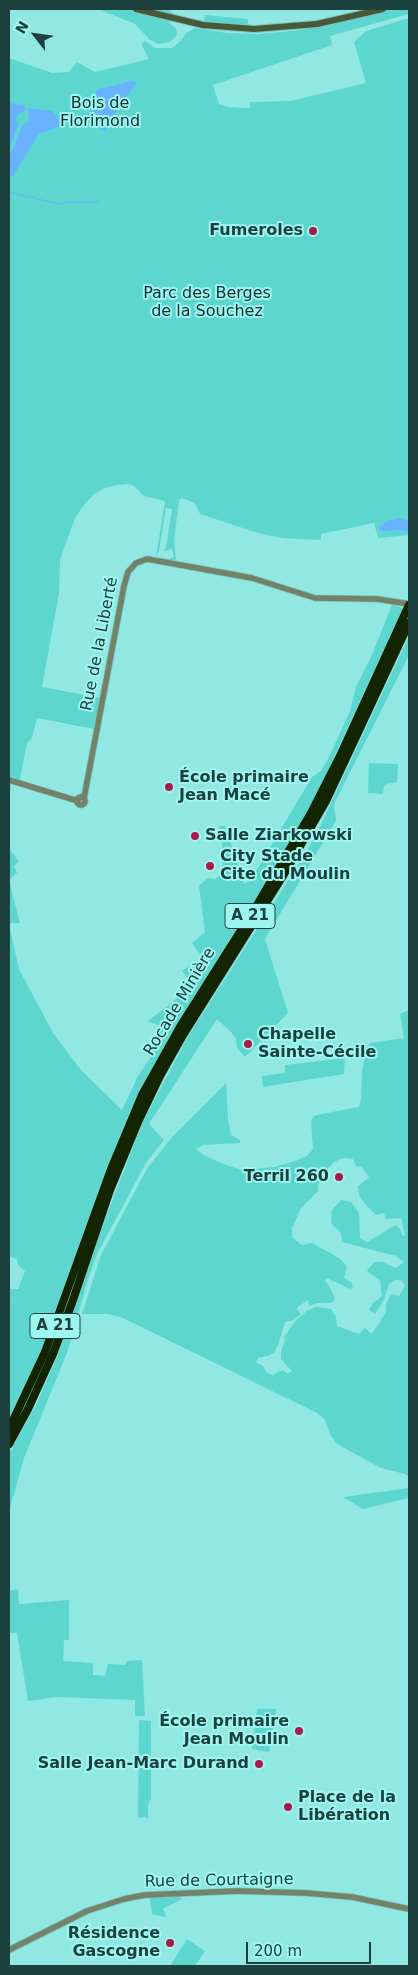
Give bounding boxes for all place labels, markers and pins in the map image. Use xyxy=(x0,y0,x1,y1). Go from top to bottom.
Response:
place label: Fumeroles xyxy=(209,221,303,241)
marker: Fumeroles xyxy=(307,225,319,237)
place label: École primaire Jean Macé xyxy=(179,768,309,806)
marker: École primaire Jean Macé xyxy=(163,781,175,793)
place label: Salle Ziarkowski xyxy=(205,826,352,846)
marker: Salle Ziarkowski xyxy=(189,830,201,842)
place label: City Stade Cite du Moulin xyxy=(220,847,350,885)
marker: City Stade Cite du Moulin xyxy=(204,860,216,872)
place label: Chapelle Sainte-Cécile xyxy=(258,1025,376,1063)
marker: Chapelle Sainte-Cécile xyxy=(242,1038,254,1050)
place label: Terril 260 xyxy=(244,1167,329,1187)
marker: Terril 260 xyxy=(333,1171,345,1183)
place label: École primaire Jean Moulin xyxy=(159,1712,289,1750)
marker: École primaire Jean Moulin xyxy=(293,1725,305,1737)
place label: Salle Jean-Marc Durand xyxy=(38,1754,249,1774)
marker: Salle Jean-Marc Durand xyxy=(253,1758,265,1770)
place label: Place de la Libération xyxy=(298,1788,396,1826)
marker: Place de la Libération xyxy=(282,1801,294,1813)
place label: Résidence Gascogne xyxy=(68,1924,160,1962)
marker: Résidence Gascogne xyxy=(164,1937,176,1949)

